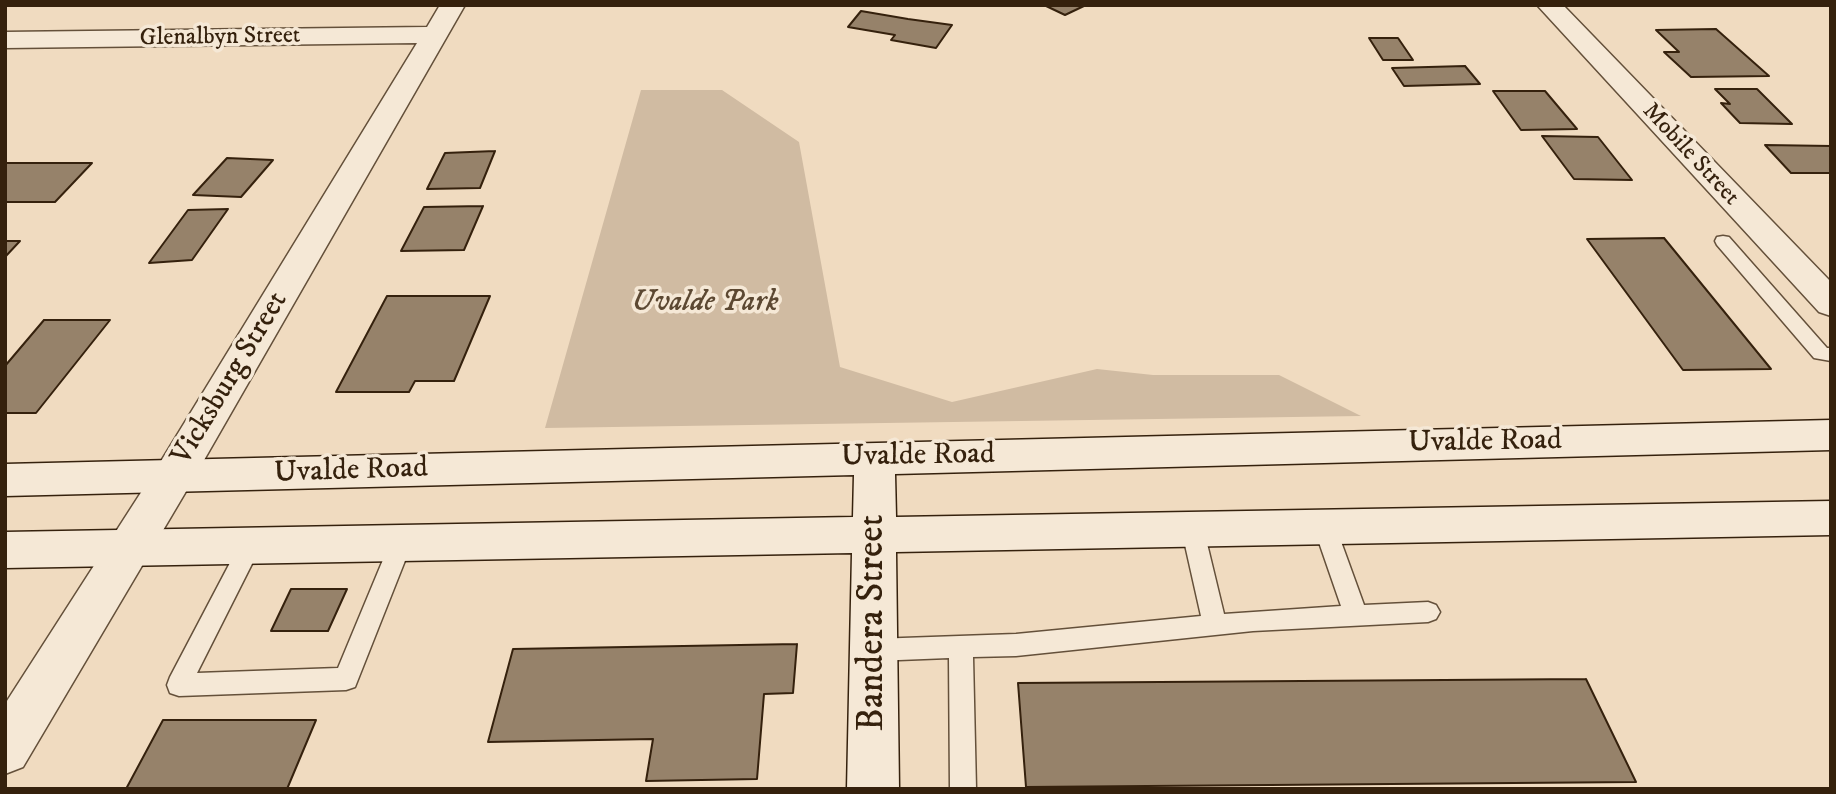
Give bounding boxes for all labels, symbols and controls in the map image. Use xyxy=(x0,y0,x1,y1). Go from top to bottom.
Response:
street label: Glenalbyn Street xyxy=(139,22,301,54)
street label: Mobile Street xyxy=(1635,98,1745,212)
street label: Vicksburg Street xyxy=(165,286,297,472)
park label: Uvalde Park xyxy=(632,286,778,322)
street label: Uvalde Road xyxy=(1408,424,1562,462)
street label: Uvalde Road xyxy=(841,438,995,476)
street label: Uvalde Road xyxy=(273,451,429,493)
street label: Bandera Street xyxy=(852,514,896,732)

